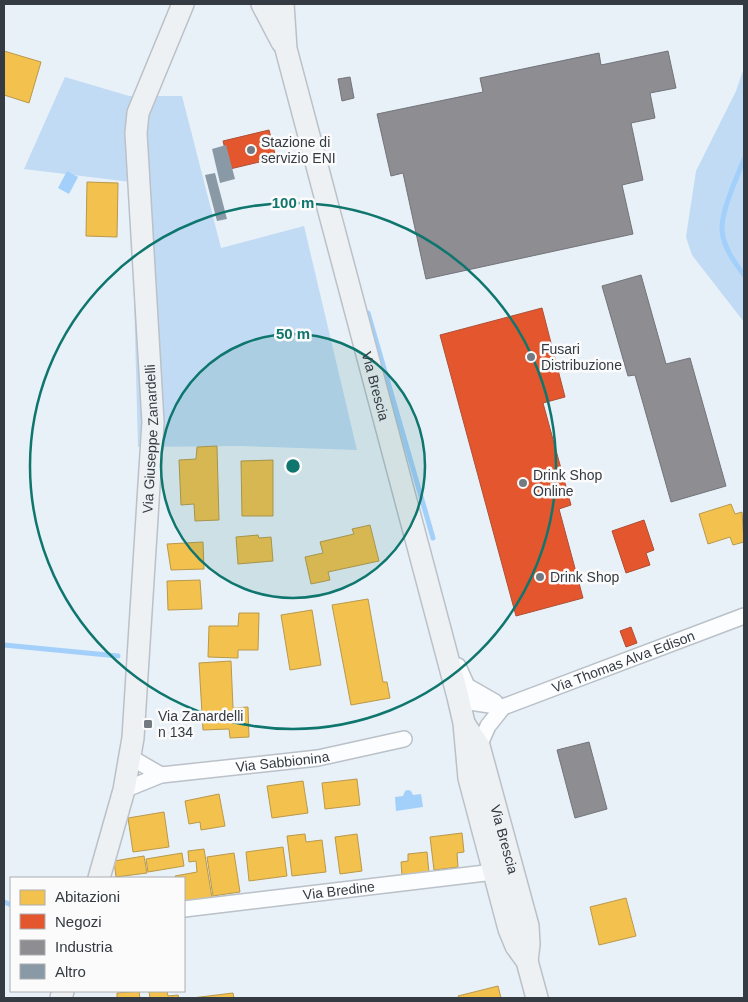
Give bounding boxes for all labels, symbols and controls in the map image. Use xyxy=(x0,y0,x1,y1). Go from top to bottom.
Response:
place label: Stazione di servizio ENI xyxy=(261,134,336,166)
marker: Stazione di servizio ENI xyxy=(245,144,257,156)
text: 100 m xyxy=(272,194,314,211)
text: 50 m xyxy=(276,325,310,342)
place label: Fusari Distribuzione xyxy=(541,341,622,373)
street label: Via Brescia xyxy=(359,350,392,423)
marker: Fusari Distribuzione xyxy=(525,351,537,363)
street label: Via Giuseppe Zanardelli xyxy=(139,364,161,514)
centre of rings xyxy=(284,457,302,475)
place label: Drink Shop Online xyxy=(533,467,602,499)
marker: Drink Shop Online xyxy=(517,477,529,489)
place label: Drink Shop xyxy=(550,569,619,585)
marker: Drink Shop xyxy=(534,571,546,583)
street label: Via Thomas Alva Edison xyxy=(550,627,697,696)
place label: Via Zanardelli n 134 xyxy=(158,708,243,740)
marker: Via Zanardelli n 134 xyxy=(142,718,154,730)
street label: Via Sabbionina xyxy=(235,748,331,775)
street label: Via Brescia xyxy=(487,803,521,876)
legend xyxy=(10,877,185,992)
street label: Via Bredine xyxy=(302,878,376,903)
text: Abitazioni xyxy=(55,888,120,905)
text: Negozi xyxy=(55,913,102,930)
text: Industria xyxy=(55,938,113,955)
text: Altro xyxy=(55,963,86,980)

